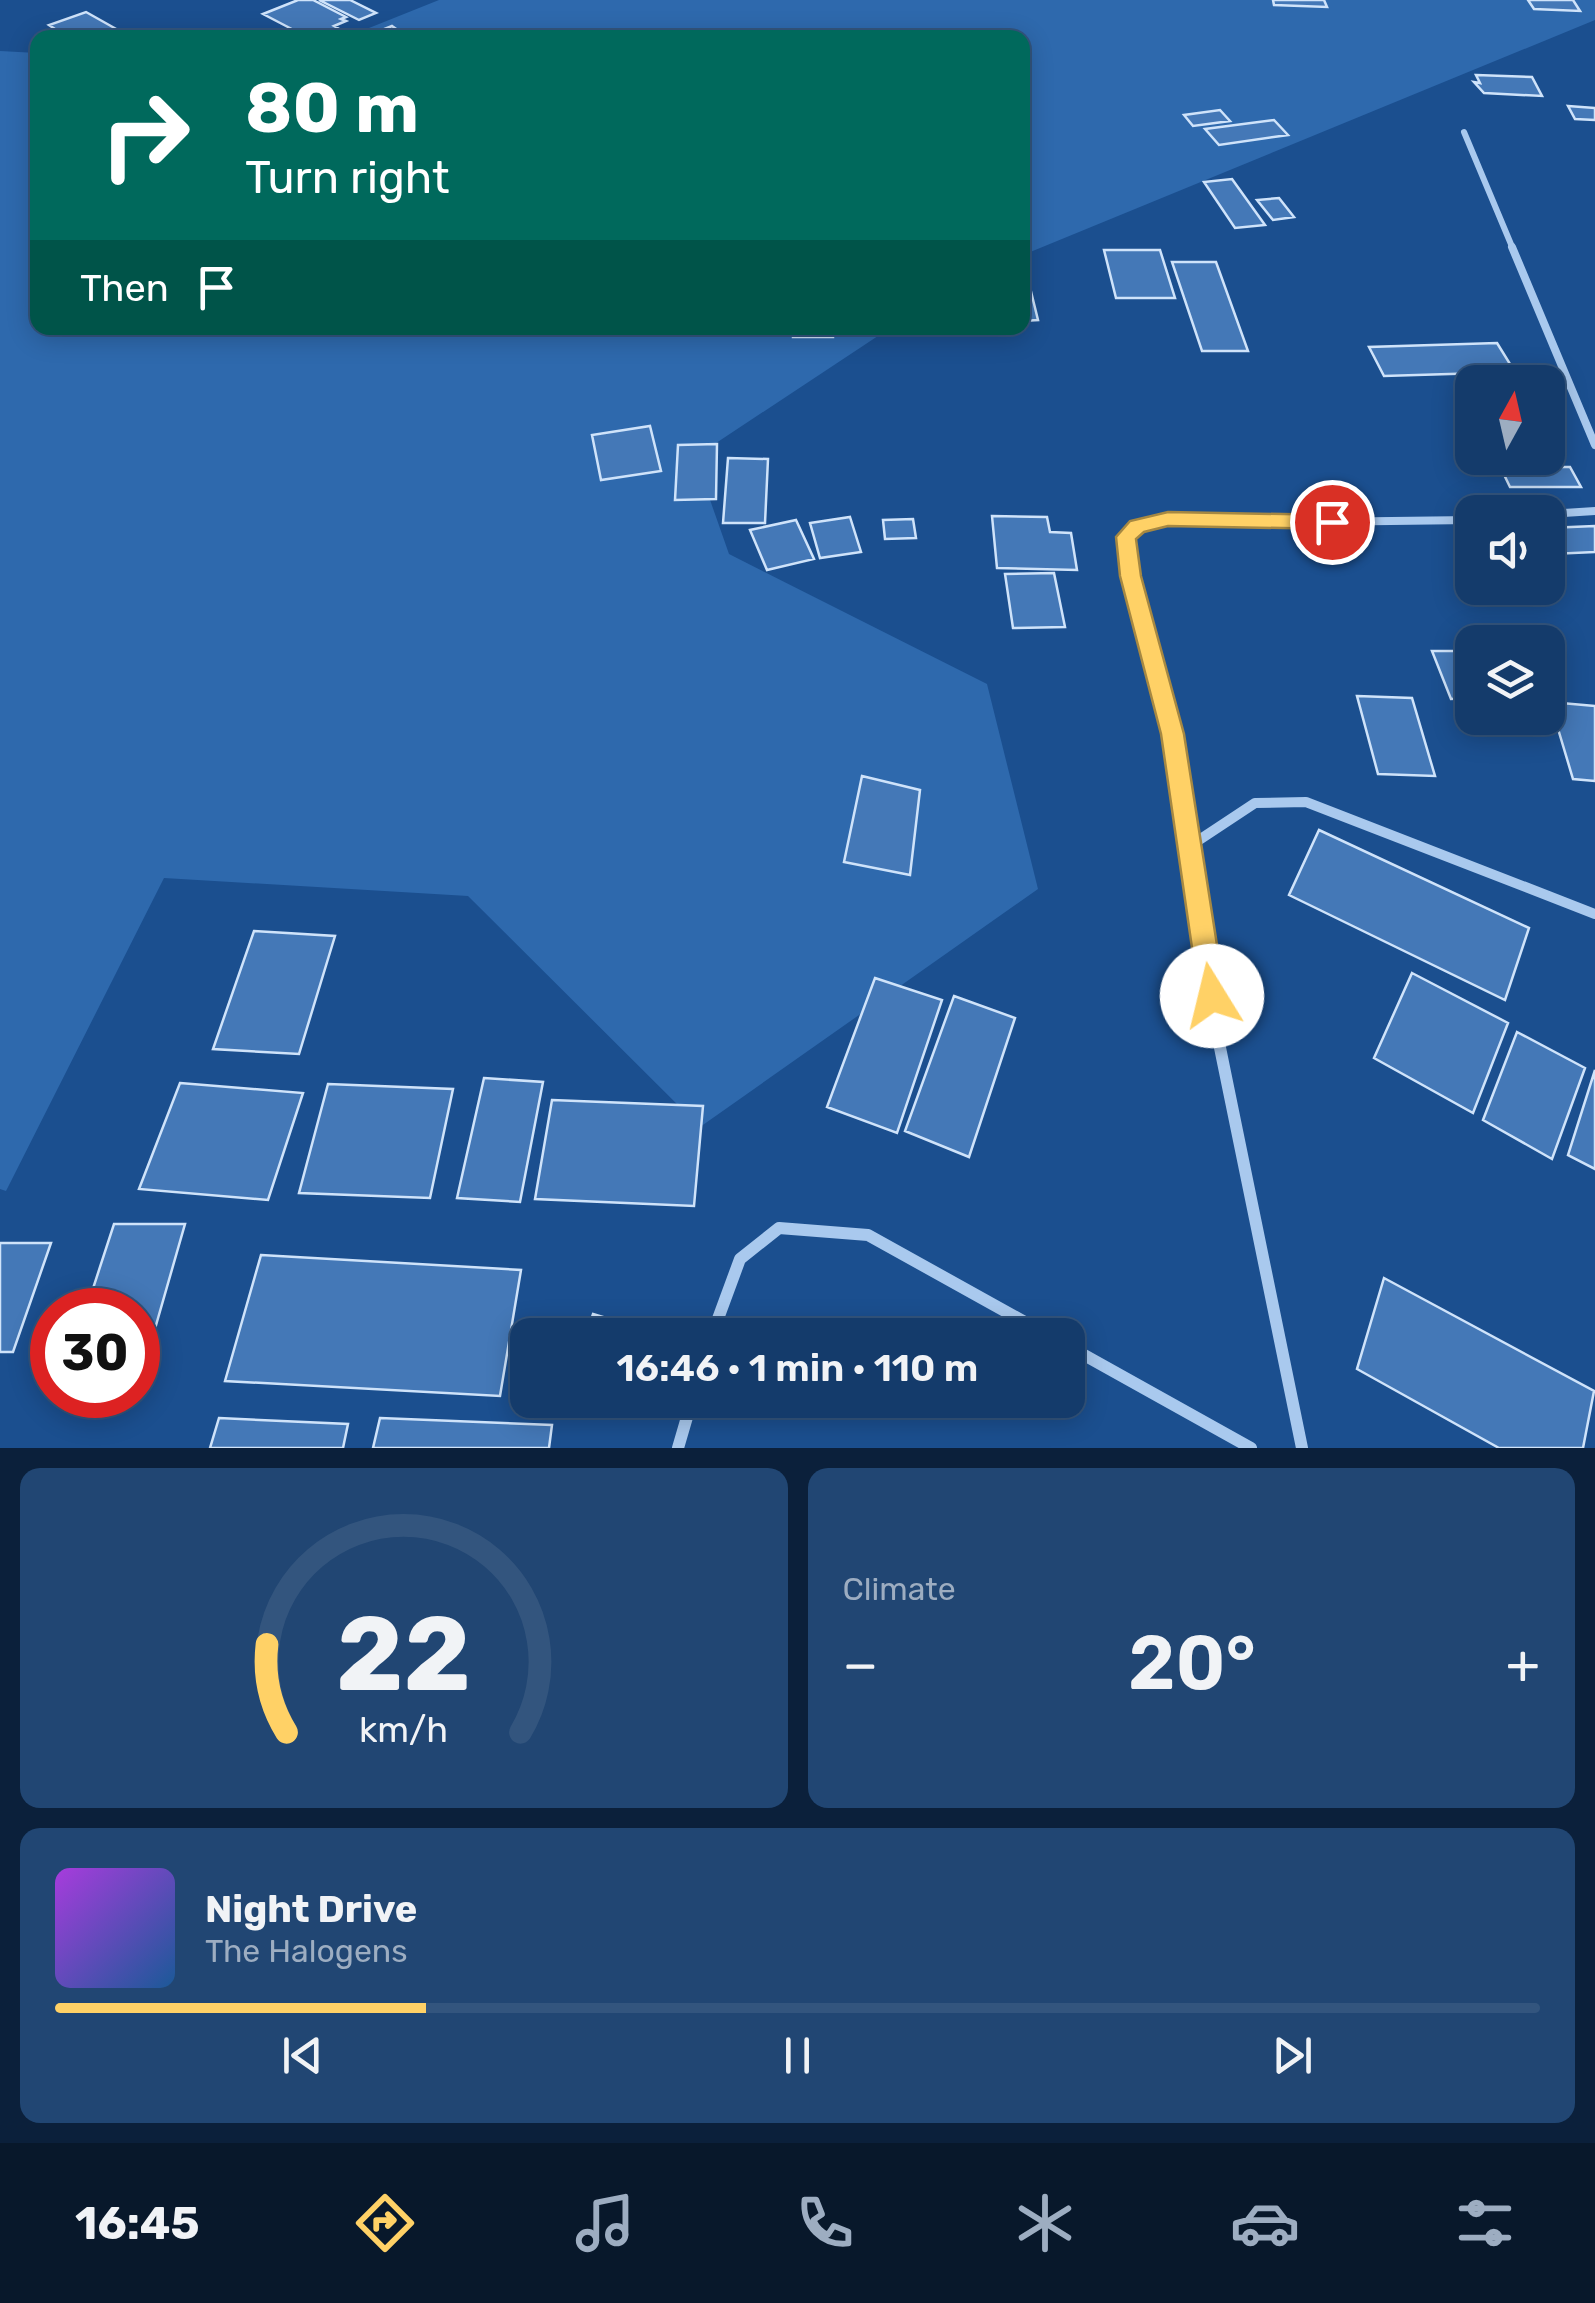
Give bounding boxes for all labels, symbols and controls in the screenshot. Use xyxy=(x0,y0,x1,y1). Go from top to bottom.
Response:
text: 80 m xyxy=(245,67,419,150)
icon: right xyxy=(80,70,210,200)
text: Turn right xyxy=(245,151,449,204)
icon: arrive xyxy=(189,260,244,315)
text: Then xyxy=(80,265,169,311)
north arrow xyxy=(1455,365,1565,475)
map controls xyxy=(1455,365,1565,735)
pin xyxy=(1290,480,1375,565)
icon: arrive xyxy=(1305,495,1360,550)
button: sound xyxy=(1455,495,1565,605)
button: layers xyxy=(1455,625,1565,735)
position arrow xyxy=(1160,944,1264,1048)
speed limit sign: 30 xyxy=(30,1288,160,1418)
text: 16:46 · 1 min · 110 m xyxy=(617,1345,978,1391)
text: Climate xyxy=(843,1570,956,1608)
text: 22 xyxy=(336,1593,471,1716)
text: 20° xyxy=(1128,1619,1256,1708)
text: − xyxy=(843,1632,878,1697)
text: + xyxy=(1506,1632,1540,1697)
text: km/h xyxy=(359,1709,448,1751)
text: Night Drive xyxy=(205,1886,417,1932)
text: The Halogens xyxy=(205,1932,408,1970)
icon: previous xyxy=(275,2028,330,2083)
icon: pause xyxy=(770,2028,825,2083)
icon: next xyxy=(1265,2028,1320,2083)
icon: directions xyxy=(350,2188,420,2258)
icon: music xyxy=(570,2188,640,2258)
icon: phone xyxy=(790,2188,860,2258)
icon: climate xyxy=(1010,2188,1080,2258)
icon: car xyxy=(1230,2188,1300,2258)
icon: filters xyxy=(1450,2188,1520,2258)
text: 16:45 xyxy=(75,2197,200,2250)

